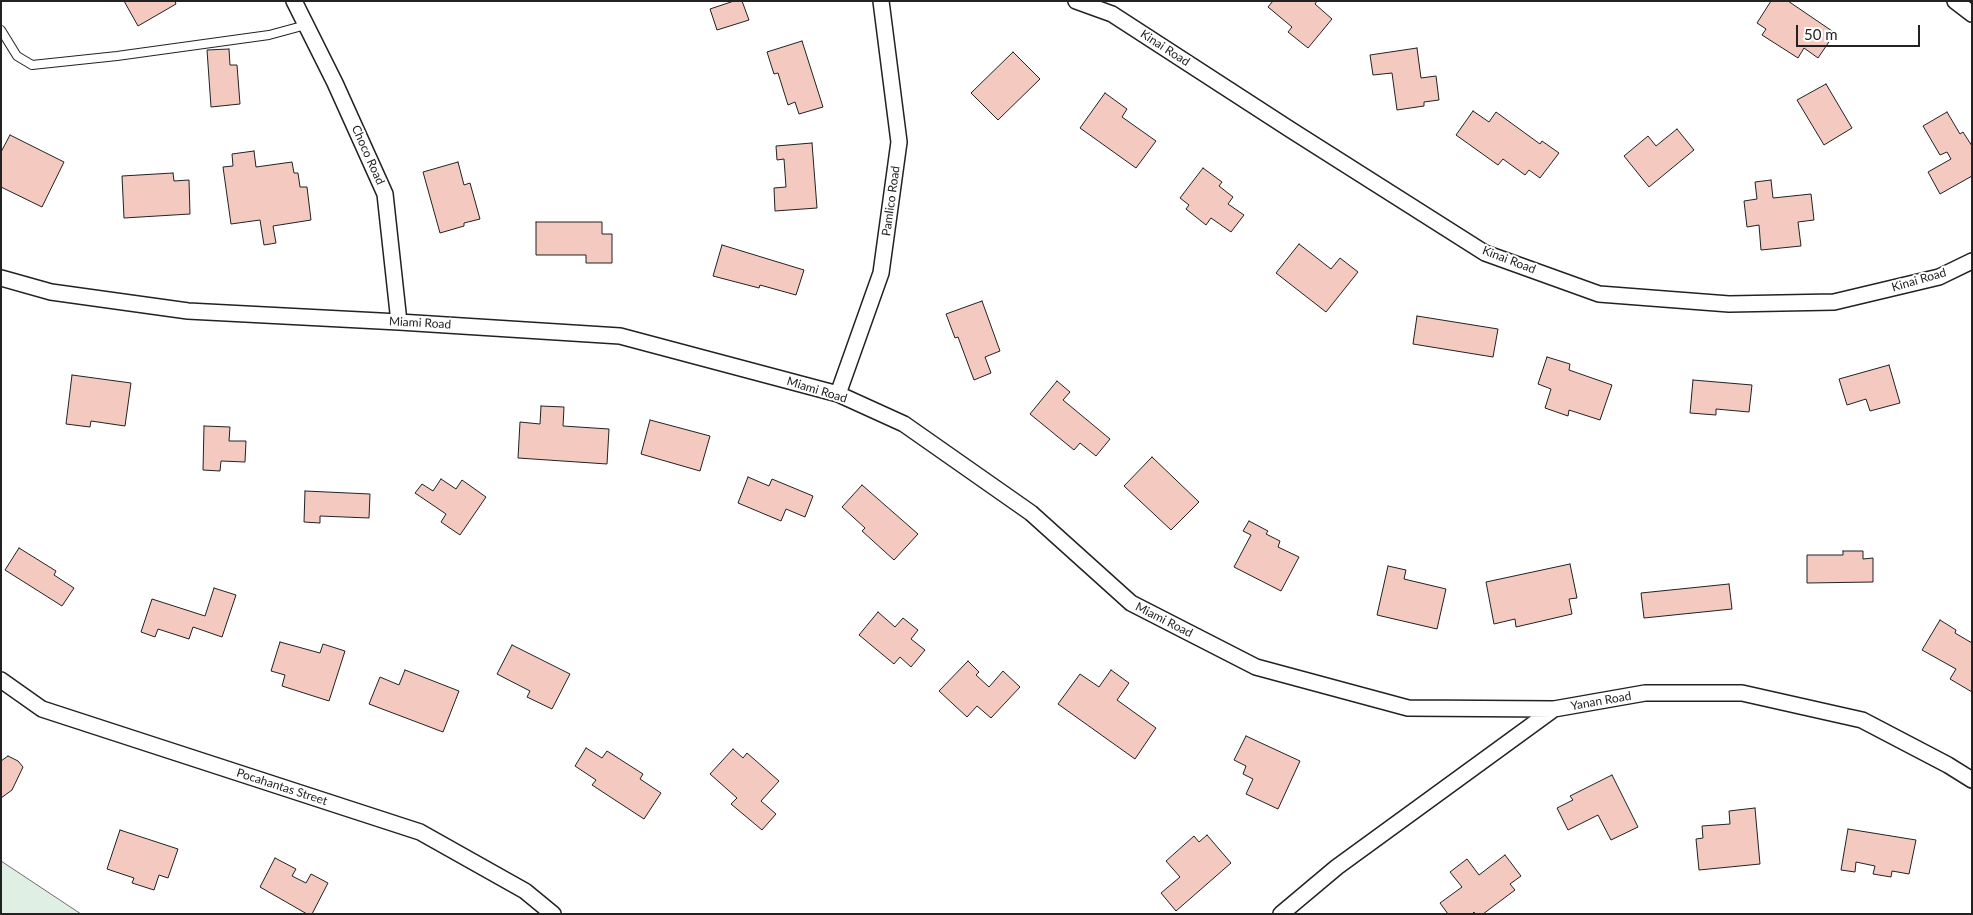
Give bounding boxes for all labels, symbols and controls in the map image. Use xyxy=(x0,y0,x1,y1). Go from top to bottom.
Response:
scale bar xyxy=(1798,15,1922,47)
text: 50 m xyxy=(1804,25,1838,43)
street label: Kinai Road xyxy=(1138,27,1192,69)
street label: Choco Road xyxy=(348,123,388,187)
street label: Pamlico Road xyxy=(879,165,903,237)
street label: Kinai Road xyxy=(1480,243,1538,277)
street label: Kinai Road xyxy=(1890,265,1948,295)
street label: Miami Road xyxy=(388,314,452,332)
street label: Miami Road xyxy=(785,374,849,406)
street label: Miami Road xyxy=(1133,599,1195,641)
street label: Yanan Road xyxy=(1570,689,1632,713)
street label: Pocahantas Street xyxy=(235,766,329,808)

